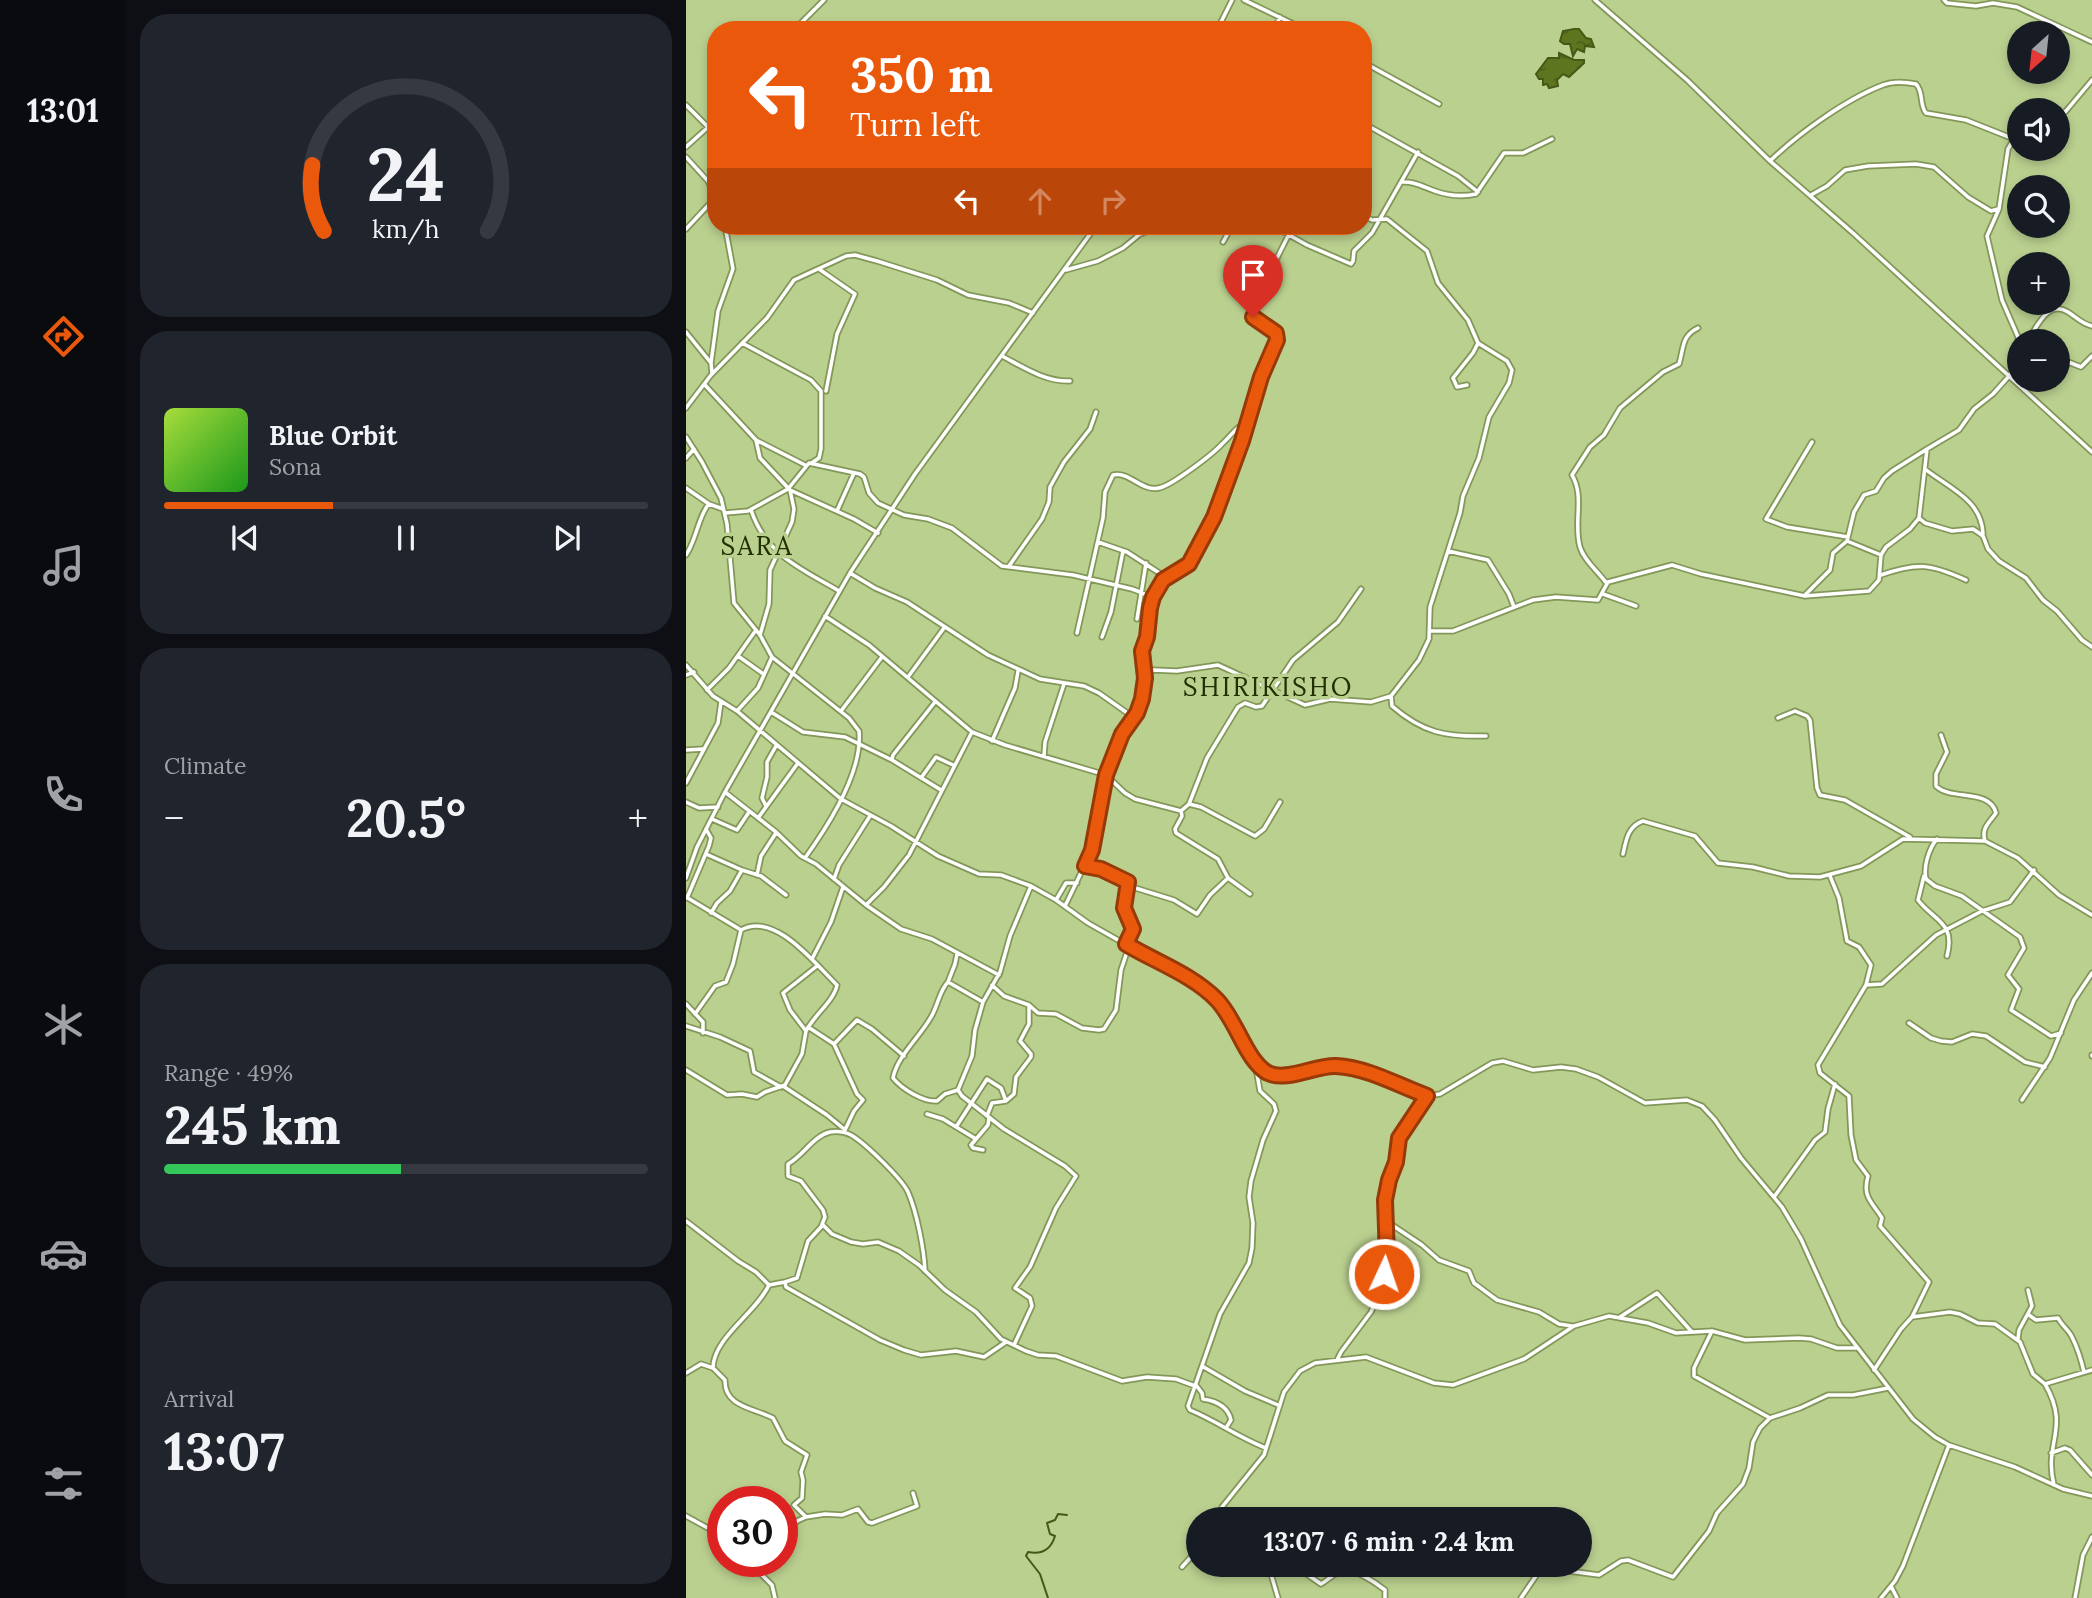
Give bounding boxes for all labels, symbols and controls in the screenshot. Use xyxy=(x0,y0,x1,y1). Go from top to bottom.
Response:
north arrow xyxy=(2007,21,2070,84)
map controls xyxy=(2007,21,2070,392)
text: 350 m xyxy=(850,43,993,105)
icon: left xyxy=(735,49,826,140)
text: 13:01 xyxy=(27,90,99,131)
button: sound xyxy=(2007,98,2070,161)
text: Turn left xyxy=(850,104,980,145)
text: 24 xyxy=(367,129,445,222)
button: search xyxy=(2007,175,2070,238)
icon: left xyxy=(948,182,986,220)
icon: ahead xyxy=(1021,182,1059,220)
icon: right xyxy=(1094,182,1132,220)
text: km/h xyxy=(372,213,440,245)
pin xyxy=(1223,245,1283,317)
button: + xyxy=(2007,252,2070,315)
icon: arrive xyxy=(1234,256,1272,294)
icon: directions xyxy=(39,312,88,361)
button: − xyxy=(2007,329,2070,392)
text: Blue Orbit xyxy=(269,419,397,452)
text: Sona xyxy=(269,452,321,481)
icon: previous xyxy=(226,519,264,557)
icon: pause xyxy=(387,519,425,557)
icon: next xyxy=(548,519,586,557)
district label: SARA xyxy=(721,529,793,562)
icon: music xyxy=(39,541,88,590)
district label: SHIRIKISHO xyxy=(1183,670,1353,703)
text: Climate xyxy=(164,751,246,780)
icon: phone xyxy=(39,770,88,819)
text: 20.5° xyxy=(346,785,466,851)
text: − xyxy=(164,794,184,842)
text: + xyxy=(628,794,648,842)
icon: climate xyxy=(39,1000,88,1049)
text: Range · 49% xyxy=(164,1058,293,1087)
text: 245 km xyxy=(164,1092,341,1158)
icon: car xyxy=(39,1229,88,1278)
position arrow xyxy=(1347,1237,1421,1311)
text: Arrival xyxy=(164,1384,234,1413)
text: 13:07 xyxy=(164,1418,285,1484)
icon: filters xyxy=(39,1459,88,1508)
speed limit sign: 30 xyxy=(707,1486,798,1577)
text: 13:07 · 6 min · 2.4 km xyxy=(1264,1525,1514,1558)

